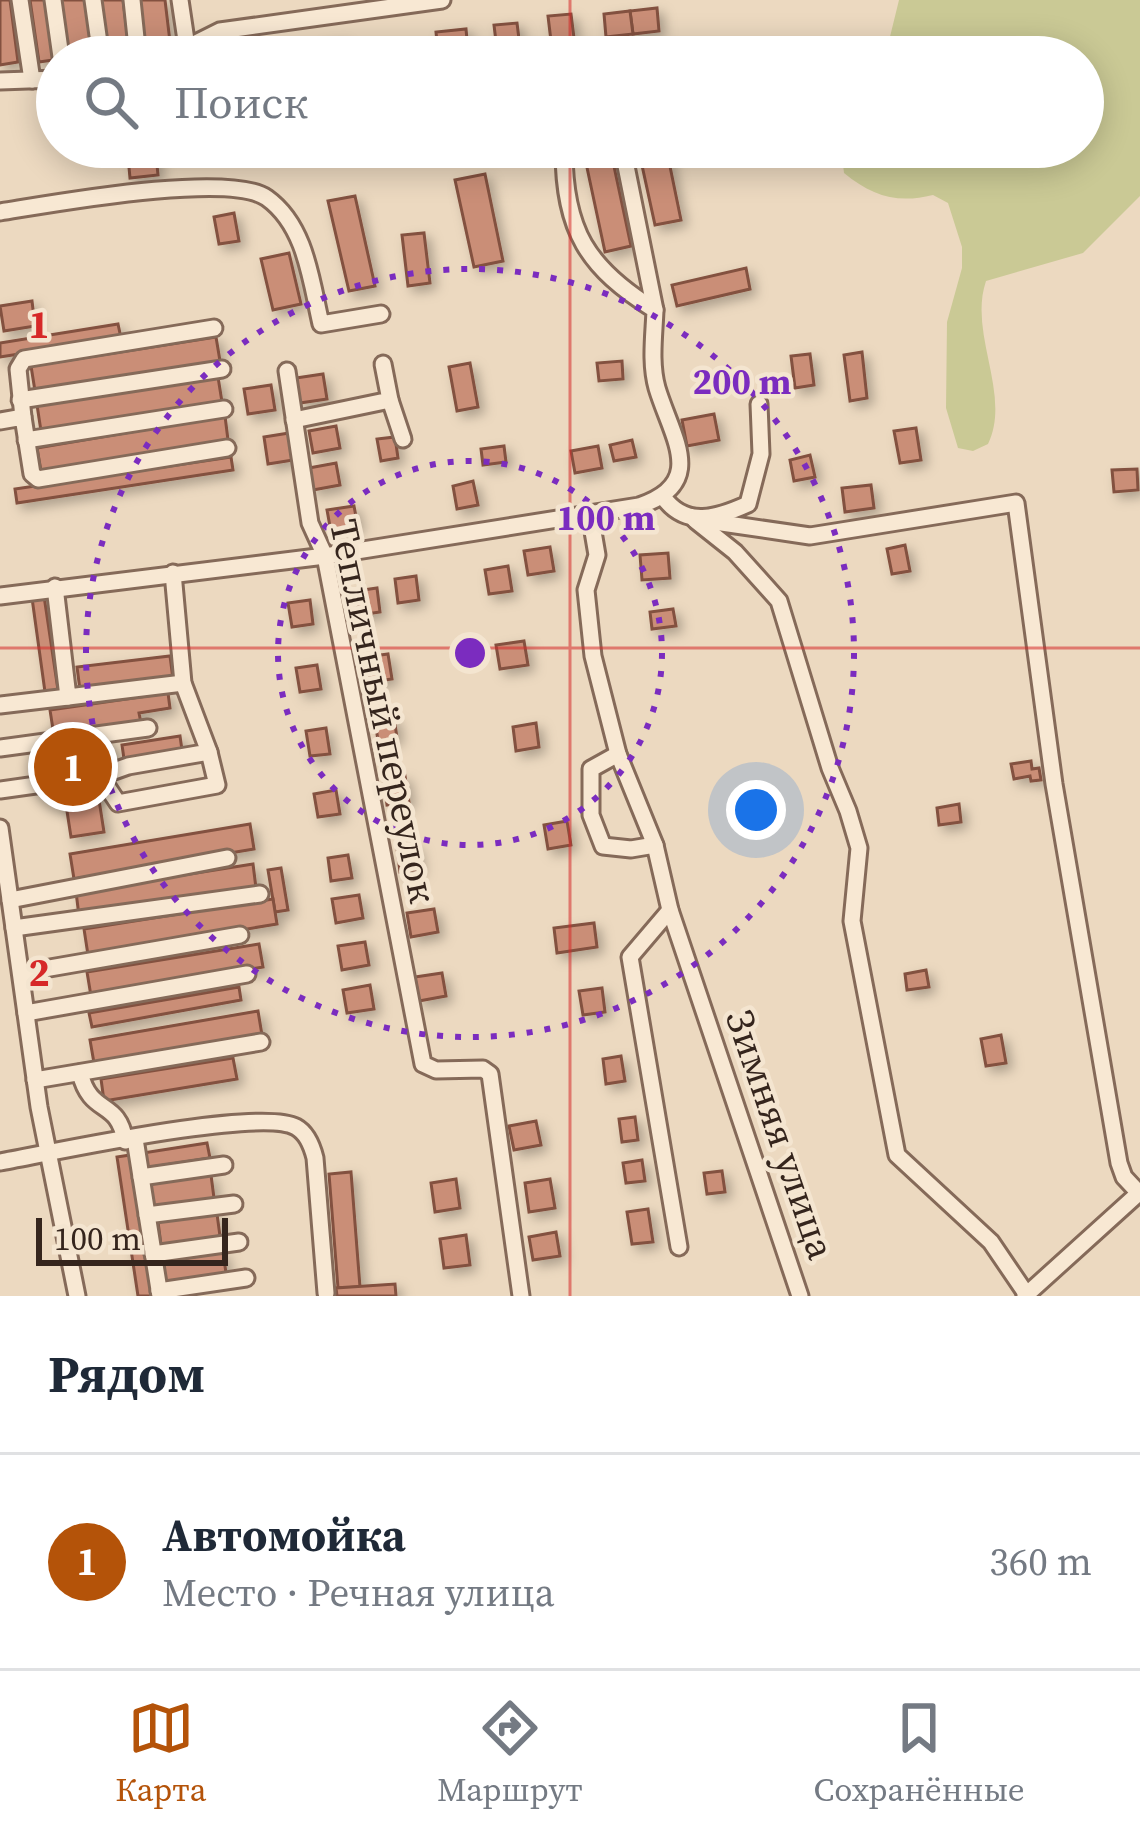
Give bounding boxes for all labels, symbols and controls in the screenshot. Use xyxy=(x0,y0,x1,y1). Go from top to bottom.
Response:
search box xyxy=(36,36,1104,168)
icon: search xyxy=(78,69,144,135)
text: Поиск xyxy=(174,71,308,133)
text: 1 xyxy=(28,298,50,351)
text: 200 m xyxy=(693,357,791,406)
text: 100 m xyxy=(557,493,655,542)
street label: Тепличный переулок xyxy=(317,514,450,908)
centre of rings xyxy=(449,632,491,674)
pin: 1 xyxy=(34,722,112,812)
your location xyxy=(726,780,786,840)
text: 2 xyxy=(28,946,50,999)
street label: Зимняя улица xyxy=(713,1002,848,1266)
scale bar xyxy=(36,1212,228,1265)
text: 100 m xyxy=(54,1216,141,1261)
text: Рядом xyxy=(48,1339,205,1409)
text: Автомойка xyxy=(162,1504,406,1566)
text: 1 xyxy=(76,1535,98,1588)
text: 360 m xyxy=(989,1535,1092,1588)
text: Место · Речная улица xyxy=(162,1566,555,1619)
tab: Карта xyxy=(115,1695,206,1812)
tab: Маршрут xyxy=(437,1695,583,1812)
tab: Сохранённые xyxy=(813,1695,1025,1812)

